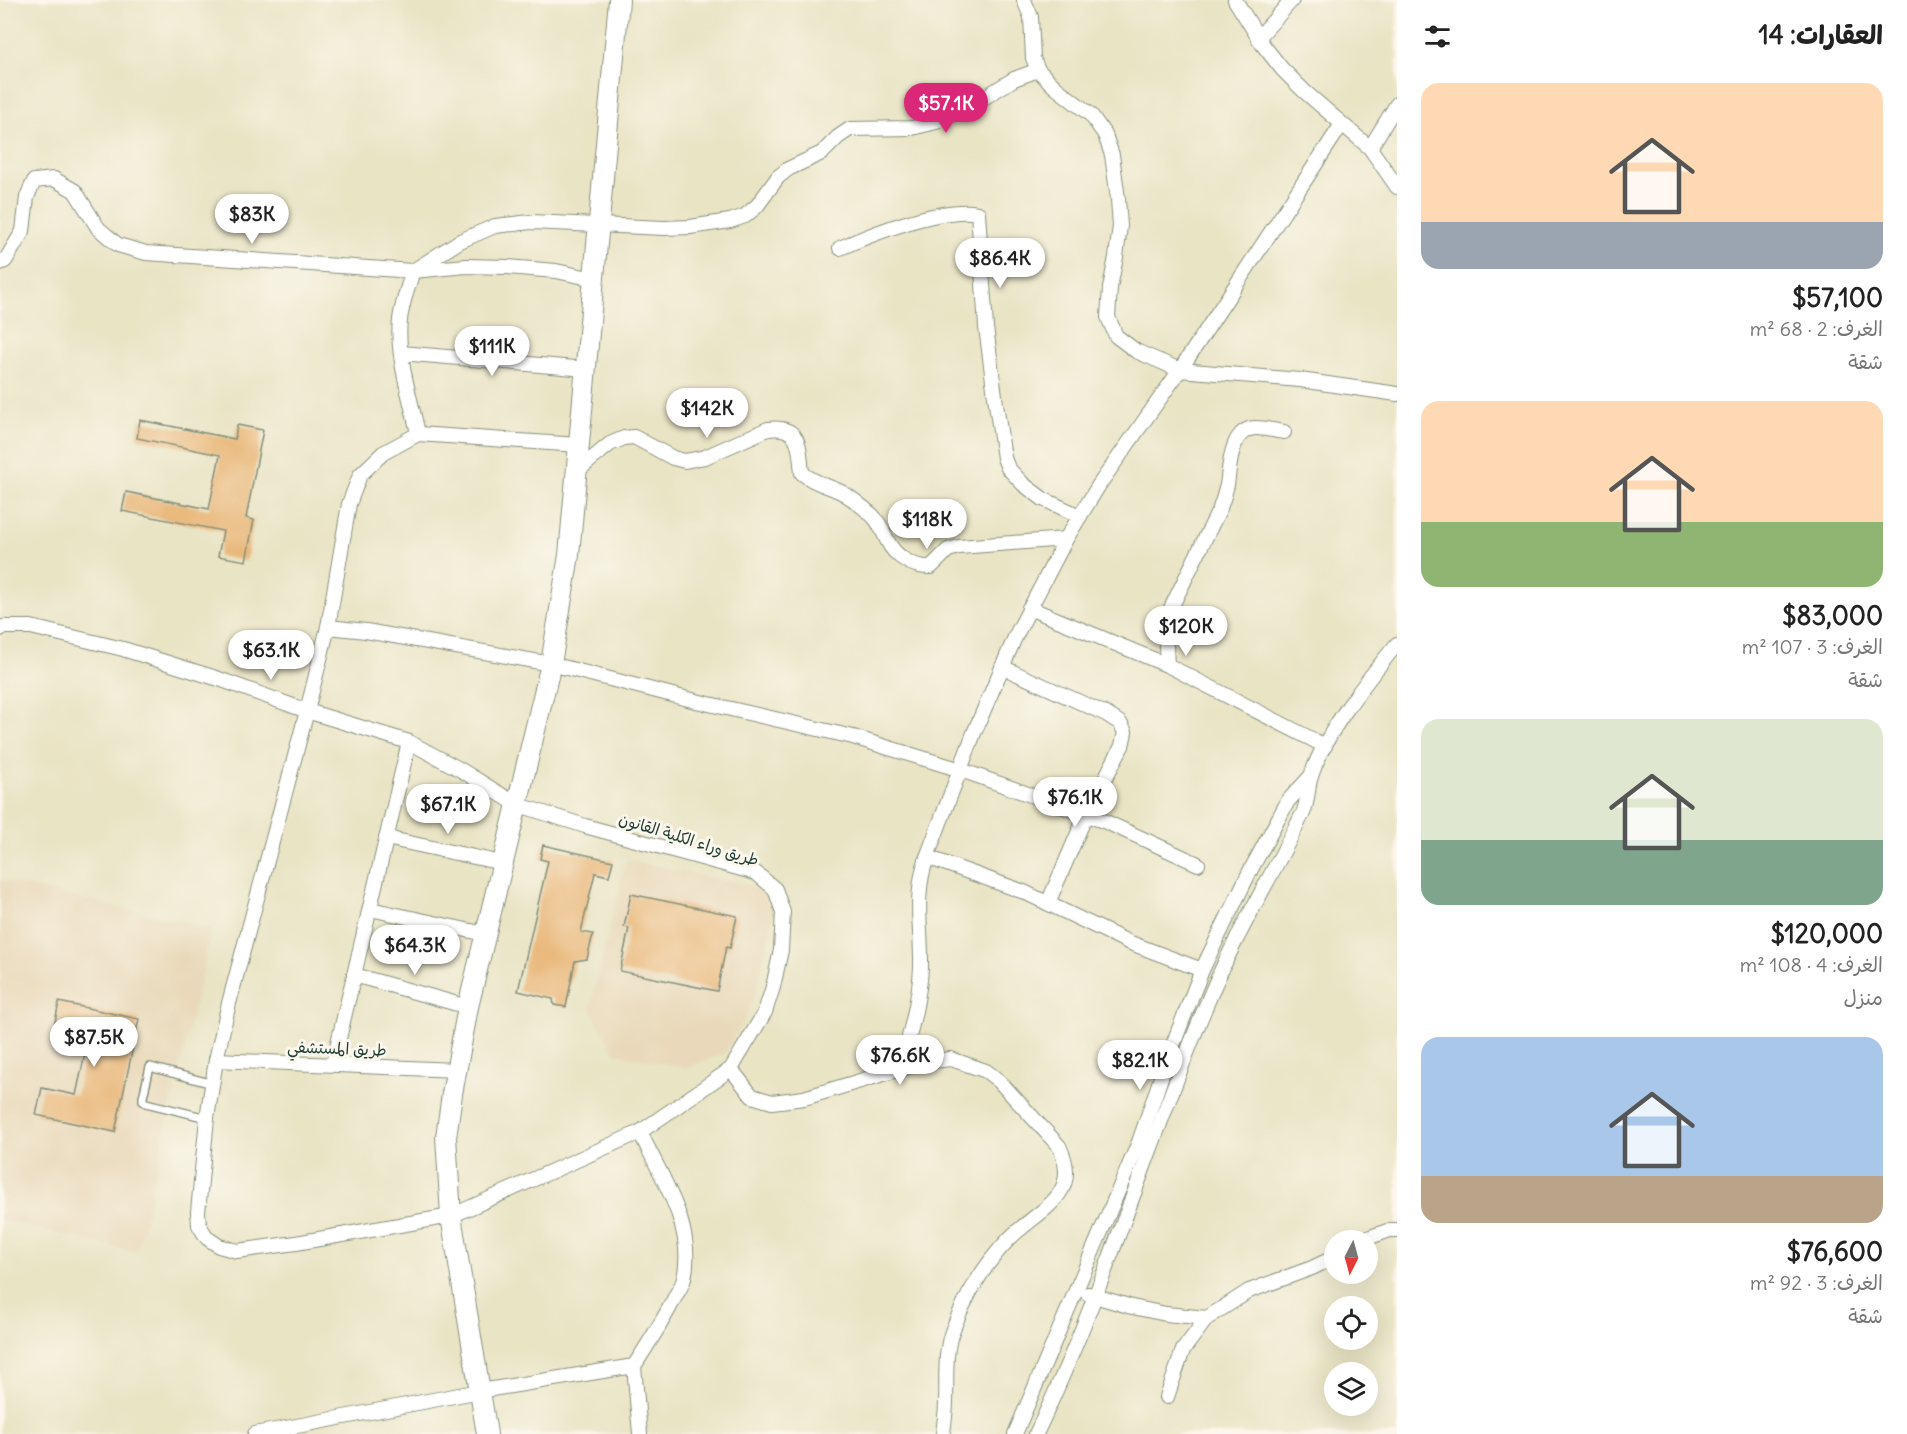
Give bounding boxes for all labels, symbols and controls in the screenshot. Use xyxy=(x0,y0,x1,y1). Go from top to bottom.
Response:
text: العقارات: 14 xyxy=(1758,18,1883,51)
icon: filters xyxy=(1421,20,1454,53)
pin: $57.1K xyxy=(897,83,995,134)
text: $57.1K xyxy=(918,90,974,115)
icon: home xyxy=(1598,122,1706,230)
pin: $83K xyxy=(216,194,288,245)
text: $83K xyxy=(229,201,275,226)
pin: $86.4K xyxy=(951,238,1049,289)
text: $86.4K xyxy=(969,245,1031,270)
text: $57,100 xyxy=(1792,281,1883,314)
text: الغرف: 2 · 68 m² xyxy=(1750,316,1883,341)
pin: $111K xyxy=(450,326,534,377)
text: $111K xyxy=(469,333,515,358)
text: شقة xyxy=(1848,349,1883,374)
pin: $142K xyxy=(665,388,749,439)
text: $142K xyxy=(680,395,734,420)
icon: home xyxy=(1598,440,1706,548)
pin: $118K xyxy=(885,499,969,550)
text: $118K xyxy=(902,506,952,531)
text: $83,000 xyxy=(1782,599,1883,632)
pin: $120K xyxy=(1144,606,1228,657)
text: $120K xyxy=(1158,613,1214,638)
pin: $63.1K xyxy=(222,630,320,681)
text: الغرف: 3 · 107 m² xyxy=(1742,634,1883,659)
text: $63.1K xyxy=(242,637,300,662)
text: شقة xyxy=(1848,667,1883,692)
icon: home xyxy=(1598,758,1706,866)
pin: $76.1K xyxy=(1026,777,1124,828)
pin: $67.1K xyxy=(399,784,497,835)
text: $76.1K xyxy=(1047,784,1103,809)
text: $67.1K xyxy=(420,791,476,816)
street label: طريق وراء الكلية القانون xyxy=(616,808,761,871)
text: $120,000 xyxy=(1771,917,1883,950)
pin: $64.3K xyxy=(366,925,464,976)
text: $64.3K xyxy=(384,932,446,957)
text: الغرف: 4 · 108 m² xyxy=(1740,952,1883,977)
text: منزل xyxy=(1844,985,1883,1010)
pin: $87.5K xyxy=(45,1017,143,1068)
text: $87.5K xyxy=(64,1024,124,1049)
pin: $76.6K xyxy=(851,1035,949,1086)
street label: طريق المستشفي xyxy=(287,1036,387,1065)
pin: $82.1K xyxy=(1091,1040,1189,1091)
text: $76.6K xyxy=(870,1042,930,1067)
text: $82.1K xyxy=(1111,1047,1169,1072)
icon: home xyxy=(1598,1076,1706,1184)
north arrow xyxy=(1324,1230,1378,1284)
map controls xyxy=(1324,1230,1378,1416)
text: $76,600 xyxy=(1787,1235,1883,1268)
text: الغرف: 3 · 92 m² xyxy=(1750,1270,1883,1295)
button: locate xyxy=(1324,1296,1378,1350)
text: شقة xyxy=(1848,1303,1883,1328)
button: layers xyxy=(1324,1362,1378,1416)

